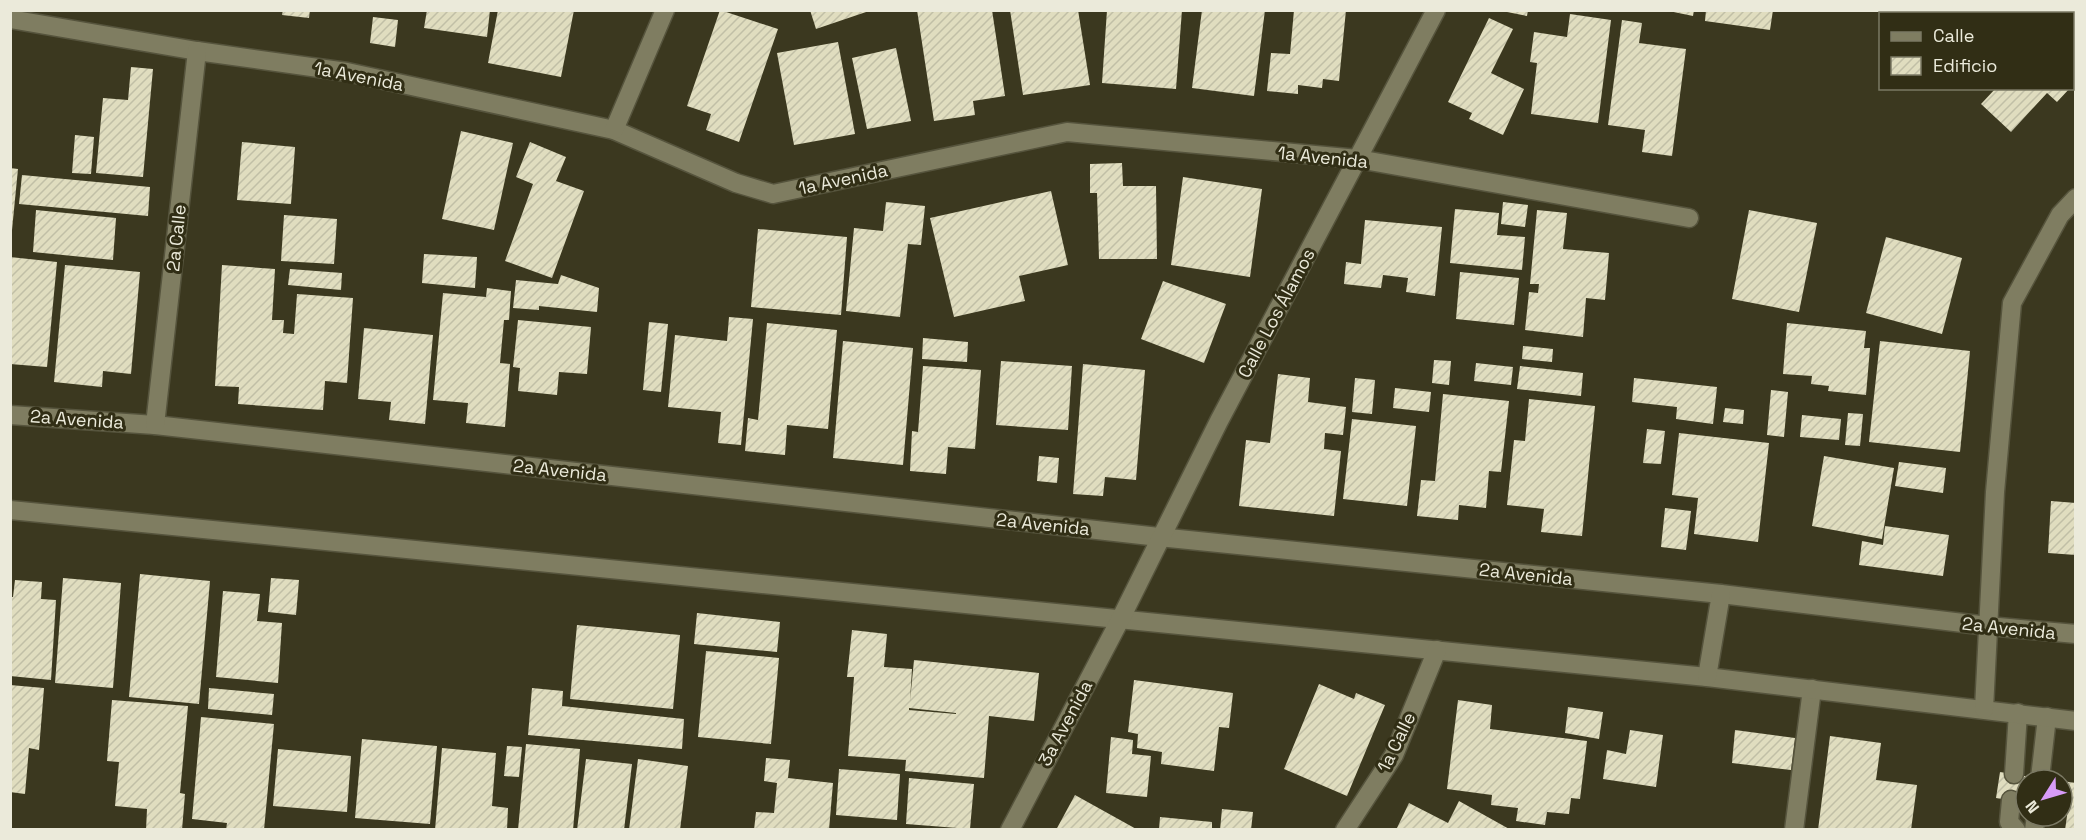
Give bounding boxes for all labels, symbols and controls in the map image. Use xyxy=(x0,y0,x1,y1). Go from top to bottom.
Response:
legend xyxy=(1879,12,2074,90)
text: Calle xyxy=(1933,24,1974,47)
text: Edificio xyxy=(1933,54,1997,77)
street label: 1a Avenida xyxy=(312,56,406,96)
street label: 1a Avenida xyxy=(1277,141,1369,173)
street label: 1a Avenida xyxy=(796,158,890,200)
street label: 2a Calle xyxy=(161,203,191,273)
street label: Calle Los Álamos xyxy=(1232,244,1320,382)
street label: 2a Avenida xyxy=(29,404,125,434)
street label: 2a Avenida xyxy=(512,454,608,486)
street label: 2a Avenida xyxy=(995,508,1091,540)
street label: 2a Avenida xyxy=(1478,558,1574,590)
street label: 2a Avenida xyxy=(1961,612,2057,644)
street label: 3a Avenida xyxy=(1033,676,1097,770)
street label: 1a Calle xyxy=(1372,708,1420,776)
north arrow xyxy=(2014,768,2074,828)
text: N xyxy=(2021,796,2044,817)

